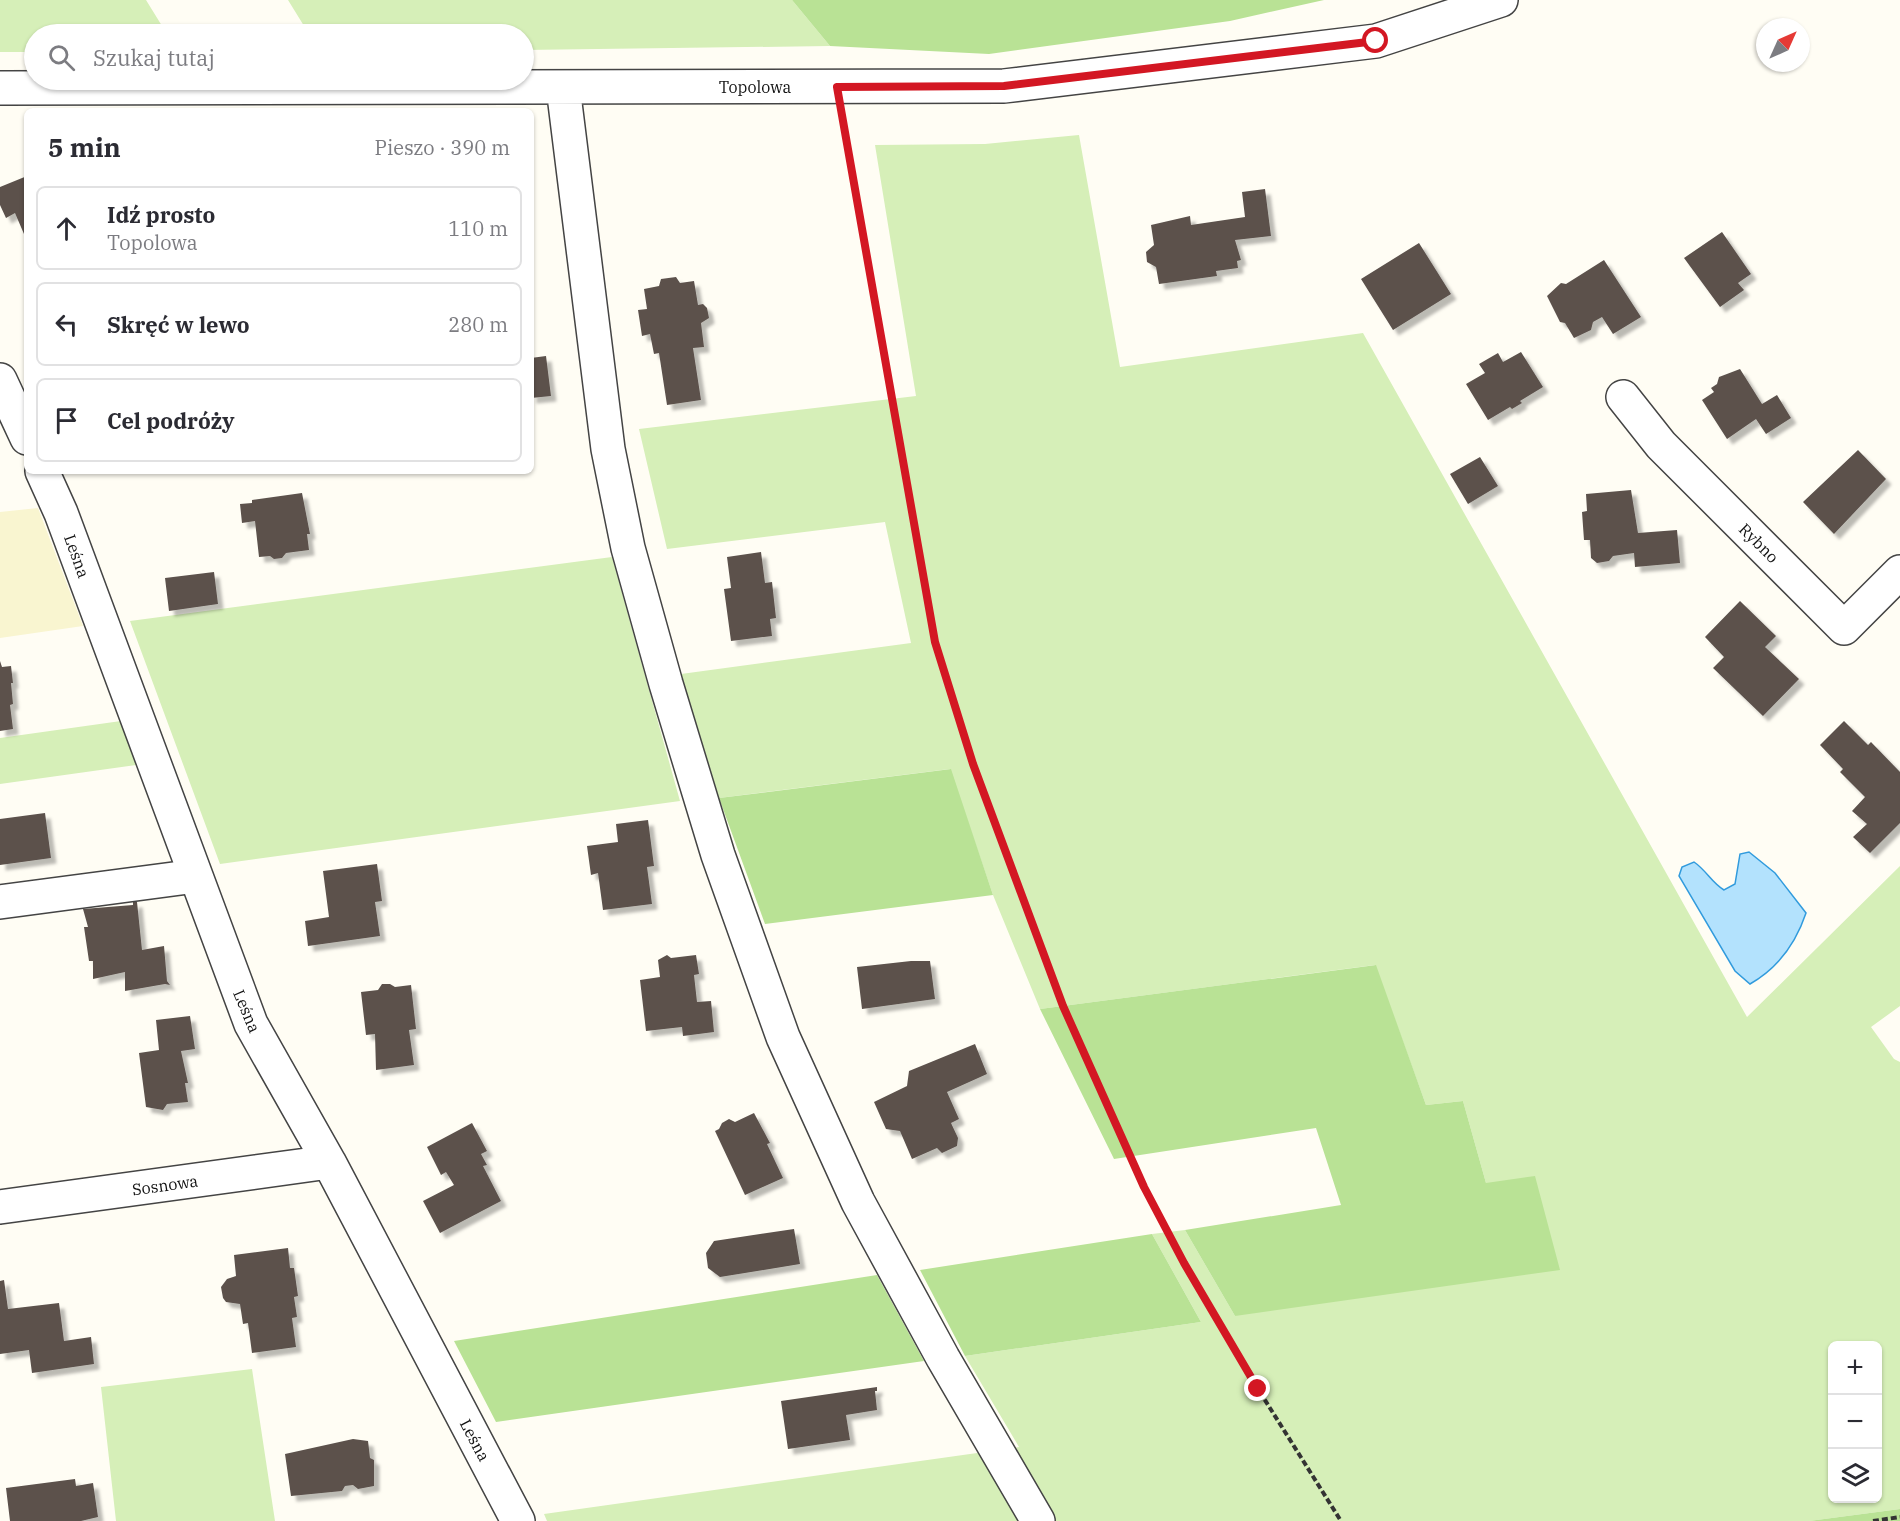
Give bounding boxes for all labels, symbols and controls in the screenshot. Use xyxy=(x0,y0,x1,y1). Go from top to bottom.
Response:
north arrow xyxy=(1756,18,1810,72)
search box xyxy=(24,24,534,90)
route start xyxy=(1362,27,1388,53)
icon: search xyxy=(45,41,78,74)
text: Szukaj tutaj xyxy=(93,43,215,72)
street label: Topolowa xyxy=(719,77,792,97)
text: 5 min xyxy=(48,130,121,164)
text: Pieszo · 390 m xyxy=(374,134,510,161)
text: Idź prosto xyxy=(107,200,215,229)
icon: ahead xyxy=(50,212,83,245)
text: 110 m xyxy=(448,215,508,242)
text: Topolowa xyxy=(107,229,198,256)
icon: left xyxy=(50,308,83,341)
text: Skręć w lewo xyxy=(107,310,250,339)
text: 280 m xyxy=(448,311,508,338)
icon: arrive xyxy=(50,404,83,437)
text: Cel podróży xyxy=(107,406,235,435)
street label: Rybno xyxy=(1735,519,1783,567)
street label: Leśna xyxy=(60,532,94,581)
street label: Leśna xyxy=(229,986,265,1036)
street label: Sosnowa xyxy=(131,1170,200,1200)
map controls xyxy=(1828,1341,1882,1503)
button: + xyxy=(1828,1341,1882,1395)
route end xyxy=(1244,1375,1270,1401)
button: − xyxy=(1828,1395,1882,1449)
street label: Leśna xyxy=(456,1416,494,1465)
button: layers xyxy=(1828,1449,1882,1503)

